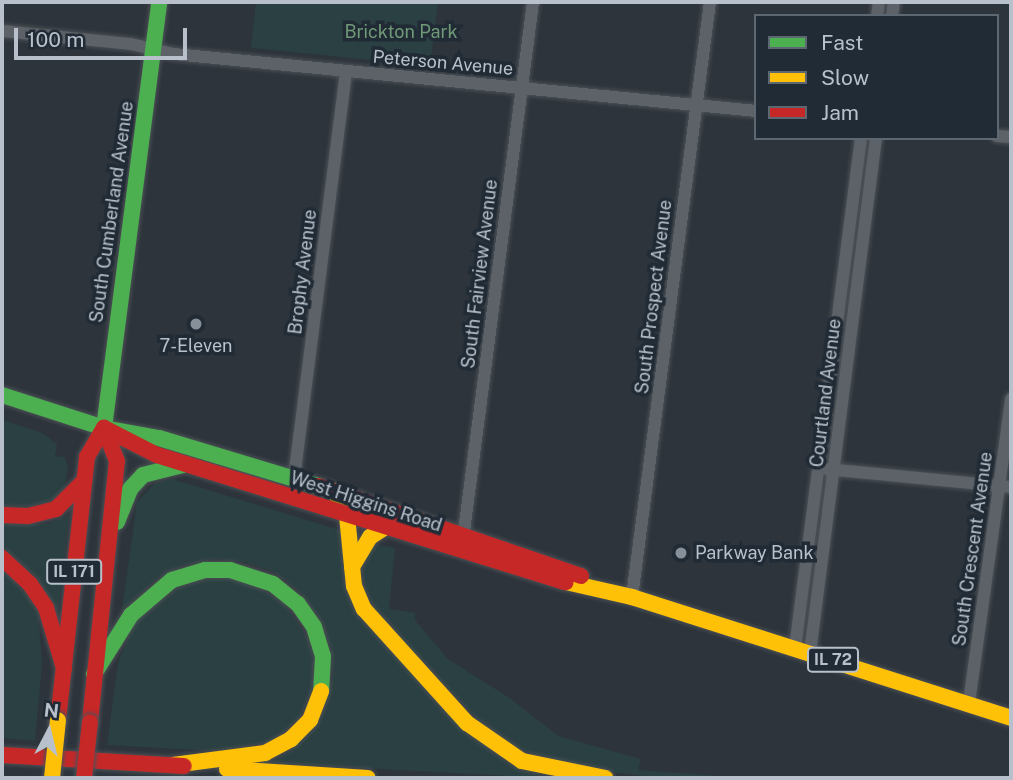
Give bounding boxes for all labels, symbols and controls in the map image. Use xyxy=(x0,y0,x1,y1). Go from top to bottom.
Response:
scale bar xyxy=(18,14,191,58)
legend xyxy=(754,14,999,140)
park label: Brickton Park xyxy=(344,21,458,43)
text: 100 m xyxy=(27,27,84,52)
text: Fast xyxy=(821,30,863,55)
street label: Peterson Avenue xyxy=(372,46,514,80)
text: Slow xyxy=(821,65,869,90)
street label: South Cumberland Avenue xyxy=(86,100,138,324)
text: Jam xyxy=(821,100,859,125)
street label: South Fairview Avenue xyxy=(458,178,502,370)
street label: South Prospect Avenue xyxy=(631,199,677,395)
street label: Brophy Avenue xyxy=(285,208,321,336)
marker: 7-Eleven xyxy=(188,316,204,332)
street label: Courtland Avenue xyxy=(806,317,846,469)
place label: 7-Eleven xyxy=(159,335,233,357)
street label: South Crescent Avenue xyxy=(949,450,997,648)
street label: West Higgins Road xyxy=(287,467,445,537)
place label: Parkway Bank xyxy=(695,542,814,564)
marker: Parkway Bank xyxy=(673,545,689,561)
road number: IL 171 xyxy=(46,559,102,584)
road number: IL 72 xyxy=(807,648,859,673)
north arrow xyxy=(14,696,84,766)
text: N xyxy=(43,698,60,722)

